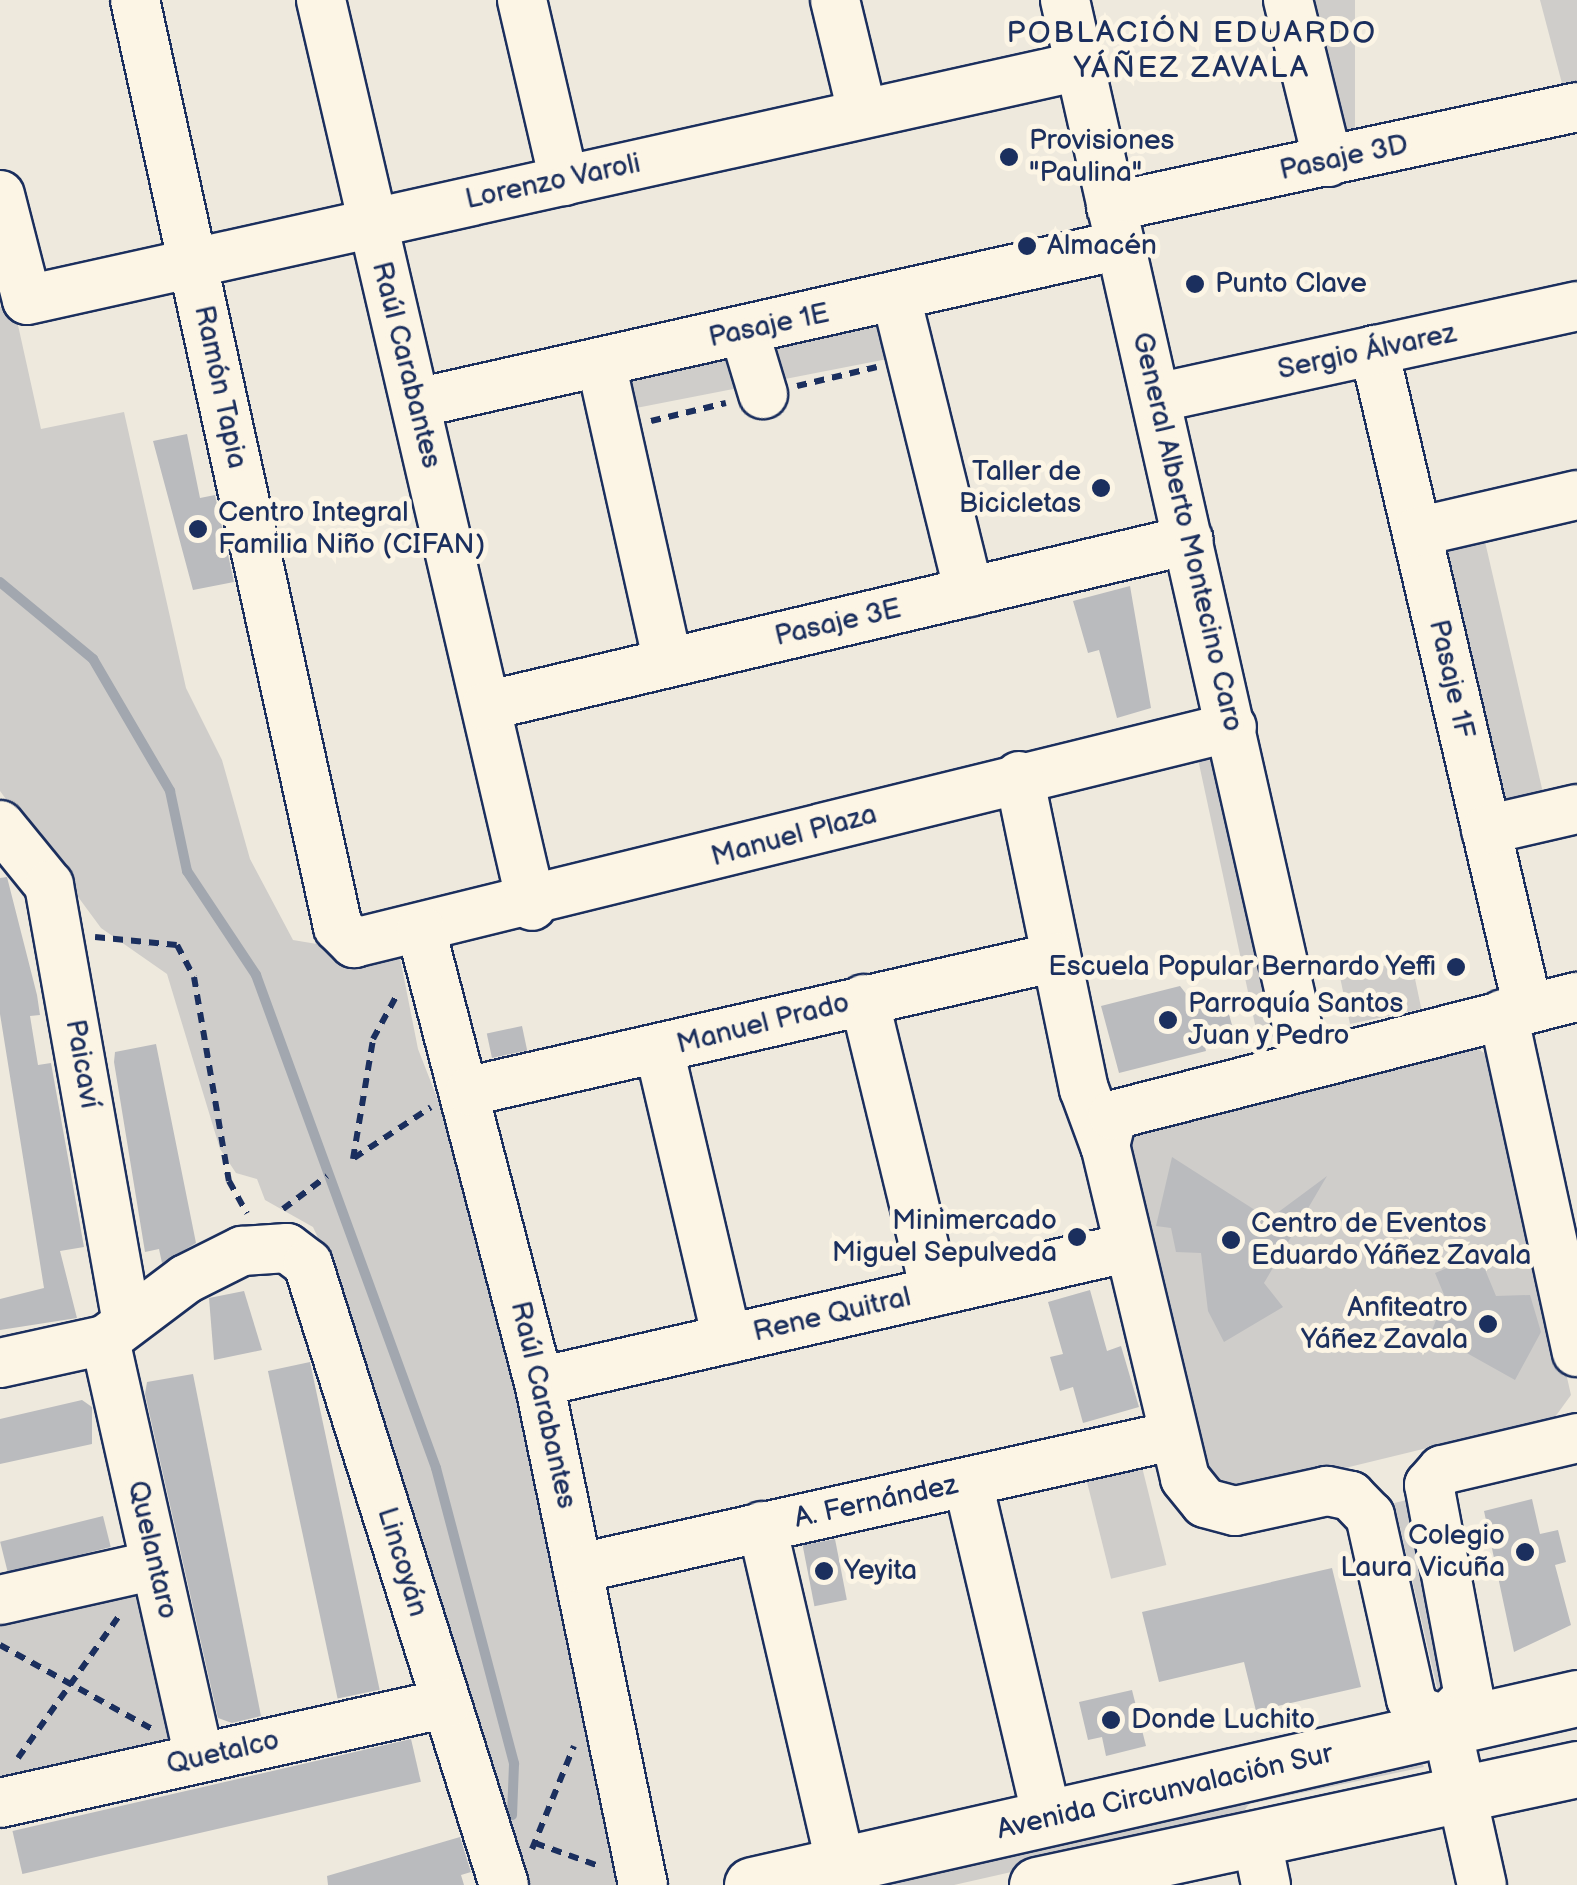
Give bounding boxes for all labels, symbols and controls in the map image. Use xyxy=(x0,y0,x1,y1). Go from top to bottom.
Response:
district label: POBLACIÓN EDUARDO YÁÑEZ ZAVALA xyxy=(1006,15,1378,86)
place label: Provisiones "Paulina" xyxy=(1029,124,1174,190)
street label: Pasaje 3D xyxy=(1277,128,1411,188)
marker: Provisiones "Paulina" xyxy=(998,146,1020,168)
street label: Lorenzo Varoli xyxy=(462,147,644,217)
place label: Almacén xyxy=(1047,229,1157,263)
marker: Almacén xyxy=(1016,235,1038,257)
street label: Raúl Carabantes xyxy=(364,258,448,472)
place label: Punto Clave xyxy=(1215,267,1367,301)
marker: Punto Clave xyxy=(1184,273,1206,295)
street label: Pasaje 1E xyxy=(706,297,832,355)
street label: Ramón Tapia xyxy=(186,302,254,472)
street label: Sergio Álvarez xyxy=(1275,317,1459,387)
street label: General Alberto Montecino Caro xyxy=(1125,329,1249,735)
place label: Taller de Bicicletas xyxy=(959,455,1081,521)
marker: Taller de Bicicletas xyxy=(1090,477,1112,499)
place label: Centro Integral Familia Niño (CIFAN) xyxy=(218,496,485,562)
marker: Centro Integral Familia Niño (CIFAN) xyxy=(187,518,209,540)
street label: Pasaje 3E xyxy=(772,592,904,654)
street label: Pasaje 1F xyxy=(1421,617,1481,741)
street label: Manuel Plaza xyxy=(708,798,880,874)
place label: Escuela Popular Bernardo Yeffi xyxy=(1047,950,1436,984)
marker: Escuela Popular Bernardo Yeffi xyxy=(1445,956,1467,978)
street label: Manuel Prado xyxy=(673,986,853,1062)
place label: Parroquía Santos Juan y Pedro xyxy=(1188,987,1404,1053)
marker: Parroquía Santos Juan y Pedro xyxy=(1157,1009,1179,1031)
street label: Paicaví xyxy=(58,1017,106,1111)
place label: Minimercado Miguel Sepulveda xyxy=(831,1204,1057,1270)
place label: Centro de Eventos Eduardo Yáñez Zavala xyxy=(1251,1207,1533,1273)
marker: Minimercado Miguel Sepulveda xyxy=(1066,1226,1088,1248)
marker: Centro de Eventos Eduardo Yáñez Zavala xyxy=(1220,1229,1242,1251)
street label: Rene Quitral xyxy=(750,1281,914,1349)
place label: Anfiteatro Yáñez Zavala xyxy=(1301,1291,1468,1357)
street label: Raúl Carabantes xyxy=(503,1298,583,1512)
marker: Anfiteatro Yáñez Zavala xyxy=(1477,1313,1499,1335)
street label: A. Fernández xyxy=(791,1468,961,1536)
street label: Quelantaro xyxy=(120,1478,184,1622)
street label: Lincoyán xyxy=(369,1503,435,1621)
place label: Colegio Laura Vicuña xyxy=(1339,1519,1505,1585)
marker: Colegio Laura Vicuña xyxy=(1514,1541,1536,1563)
place label: Yeyita xyxy=(844,1554,917,1588)
marker: Yeyita xyxy=(813,1560,835,1582)
place label: Donde Luchito xyxy=(1131,1703,1315,1737)
marker: Donde Luchito xyxy=(1100,1709,1122,1731)
street label: Quetalco xyxy=(163,1724,283,1782)
street label: Avenida Circunvalación Sur xyxy=(993,1737,1337,1847)

